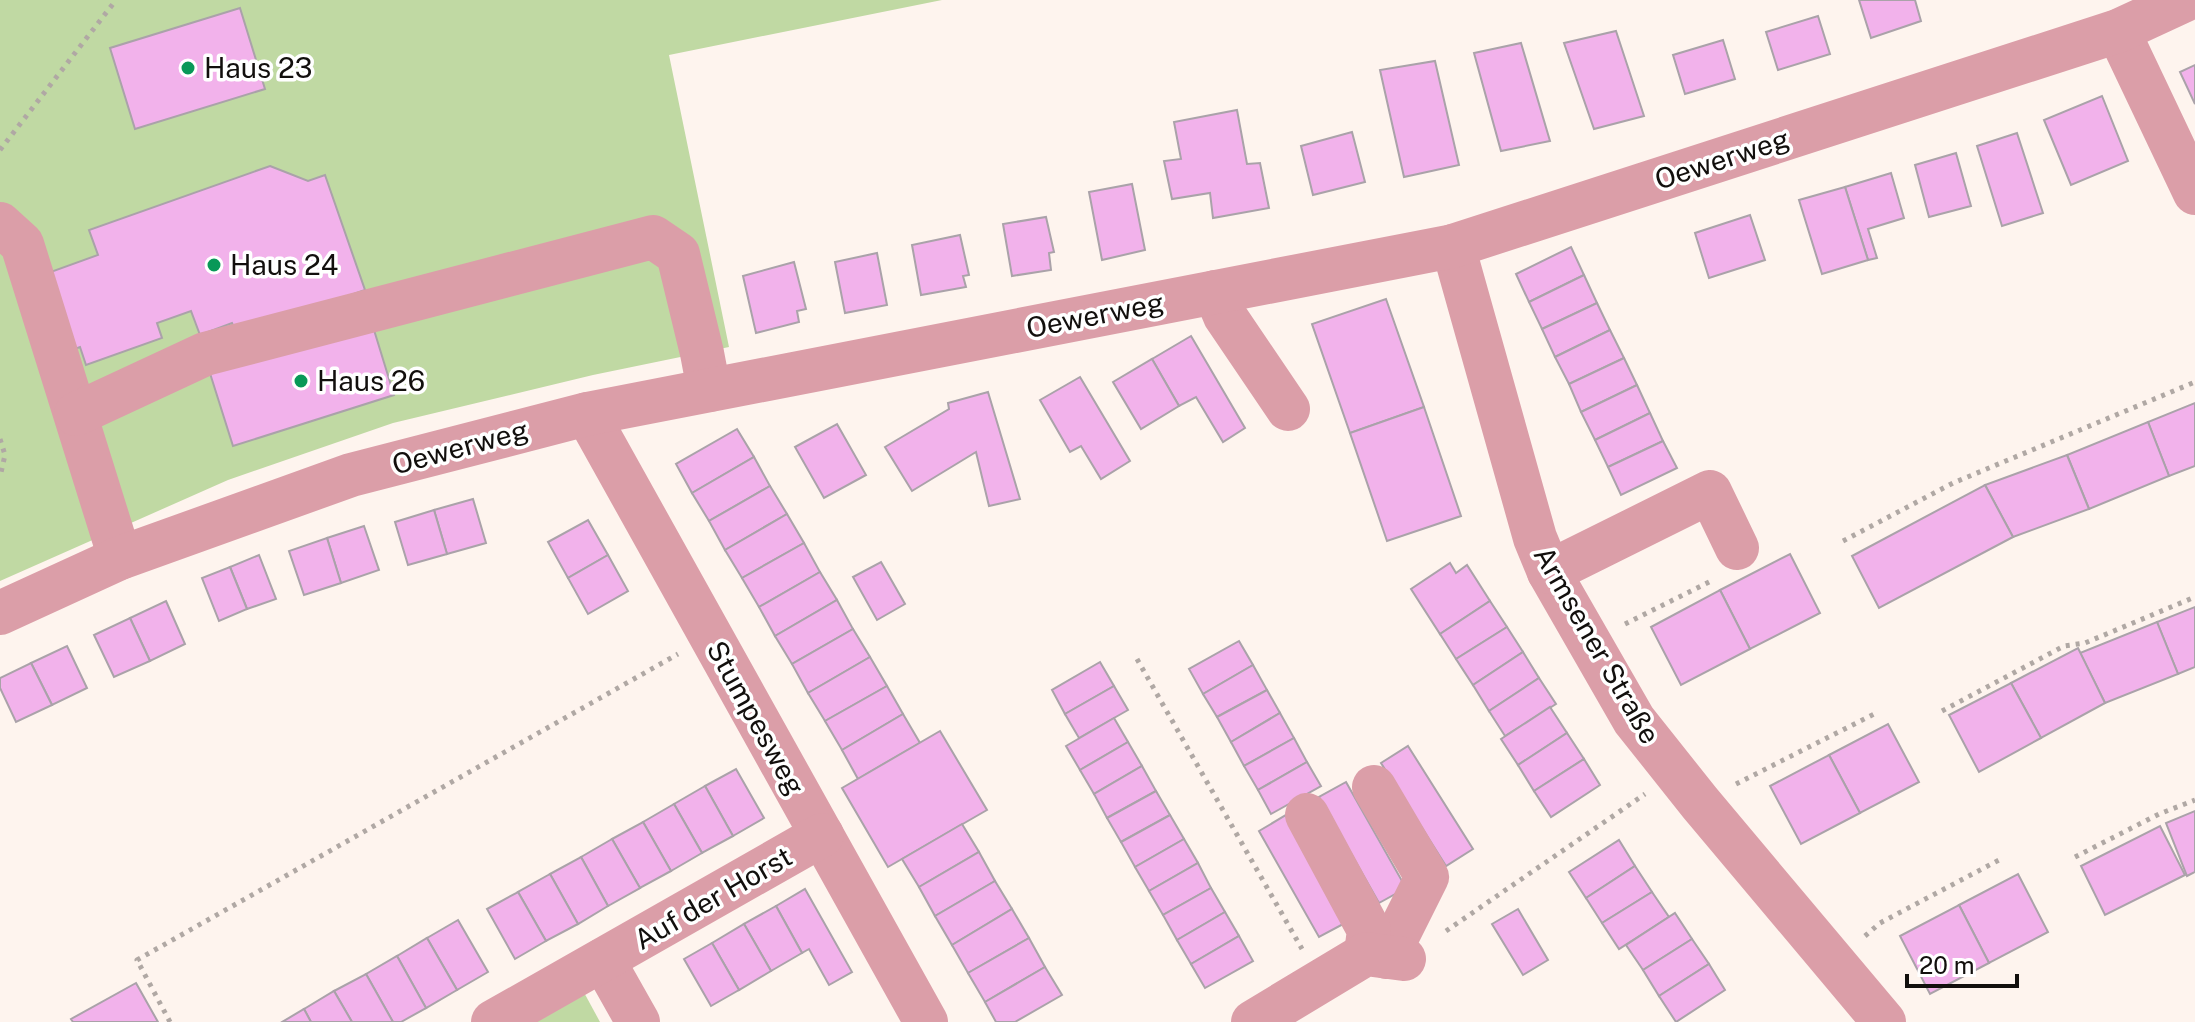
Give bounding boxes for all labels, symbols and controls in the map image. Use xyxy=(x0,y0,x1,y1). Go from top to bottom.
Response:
place label: Haus 23 xyxy=(204,51,312,84)
marker: Haus 23 xyxy=(179,59,197,77)
street label: Oewerweg xyxy=(1650,121,1793,196)
place label: Haus 24 xyxy=(230,248,338,281)
marker: Haus 24 xyxy=(205,256,223,274)
street label: Oewerweg xyxy=(1023,285,1167,344)
place label: Haus 26 xyxy=(317,364,425,397)
marker: Haus 26 xyxy=(292,372,310,390)
street label: Oewerweg xyxy=(388,413,532,481)
street label: Armsener Straße xyxy=(1528,540,1667,749)
street label: Stumpesweg xyxy=(701,635,812,801)
street label: Auf der Horst xyxy=(628,839,797,956)
scale bar xyxy=(1907,938,2017,988)
text: 20 m xyxy=(1919,951,1975,979)

